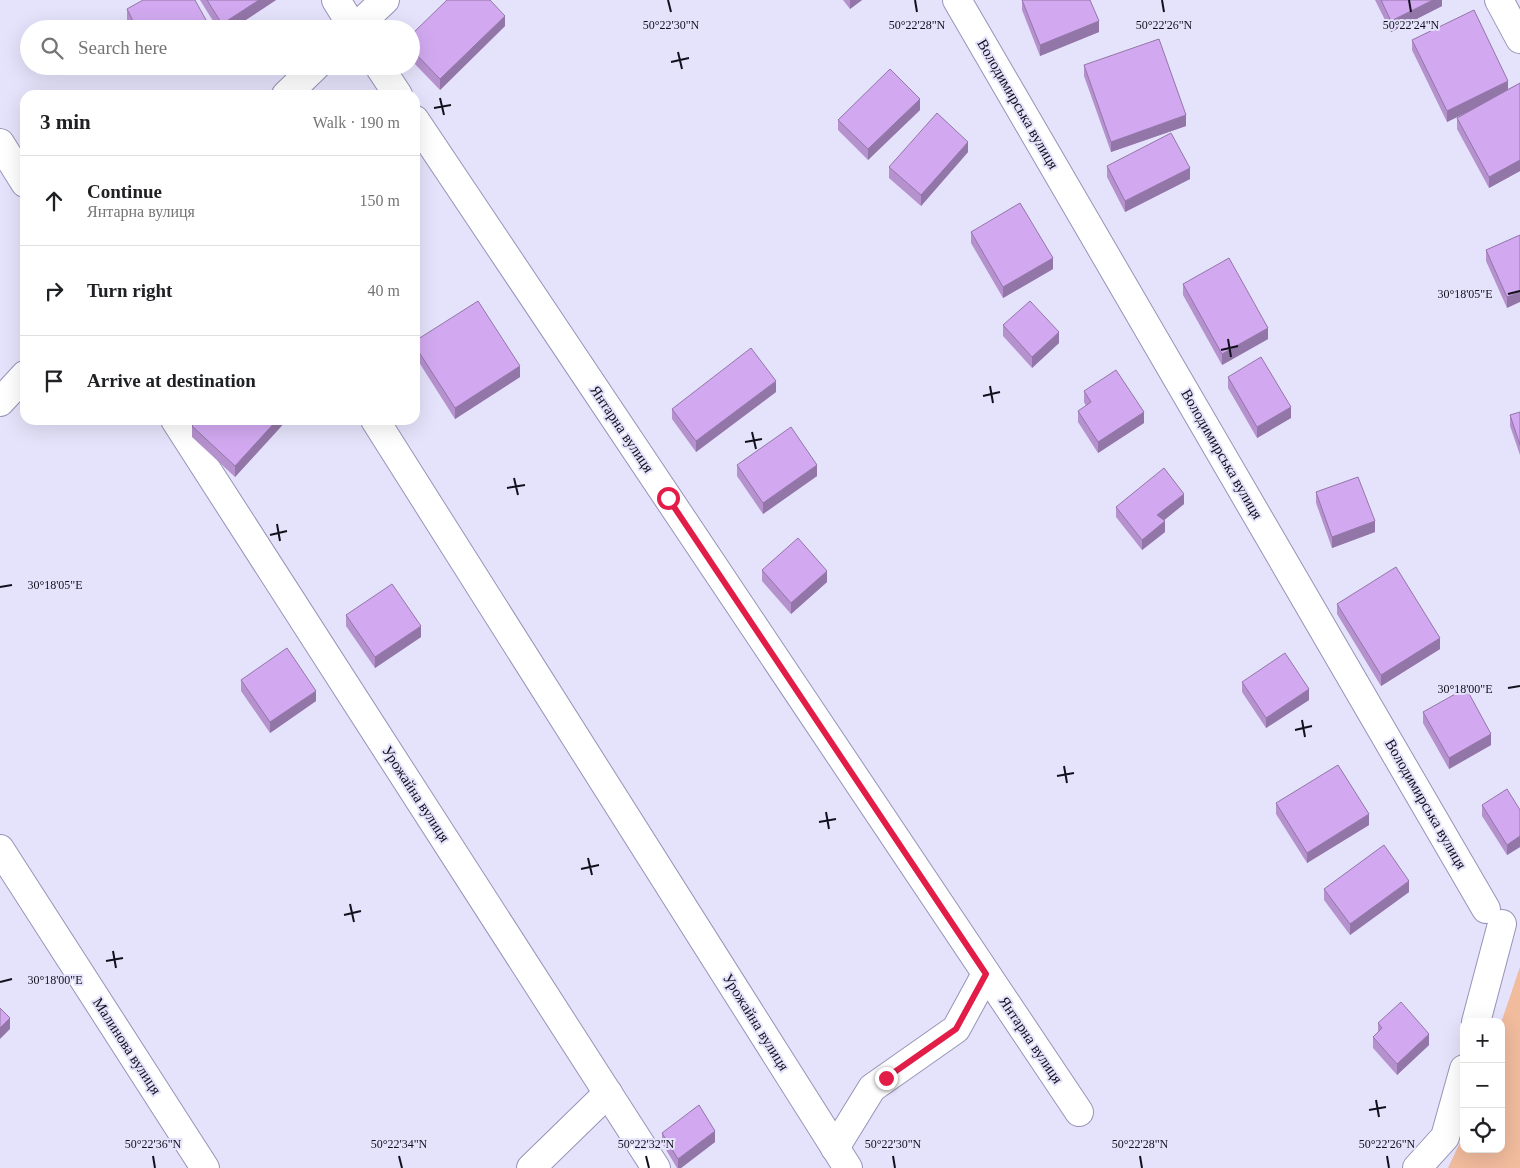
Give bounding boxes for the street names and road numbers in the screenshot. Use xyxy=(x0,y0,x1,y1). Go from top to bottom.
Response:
street label: Володимирська вулиця xyxy=(974,36,1062,172)
street label: Янтарна вулиця xyxy=(587,383,657,476)
street label: Володимирська вулиця xyxy=(1178,386,1266,522)
street label: Володимирська вулиця xyxy=(1382,736,1470,872)
street label: Урожайна вулиця xyxy=(379,743,453,845)
street label: Урожайна вулиця xyxy=(720,971,792,1074)
street label: Янтарна вулиця xyxy=(996,994,1066,1087)
street label: Малинова вулиця xyxy=(90,995,164,1098)

